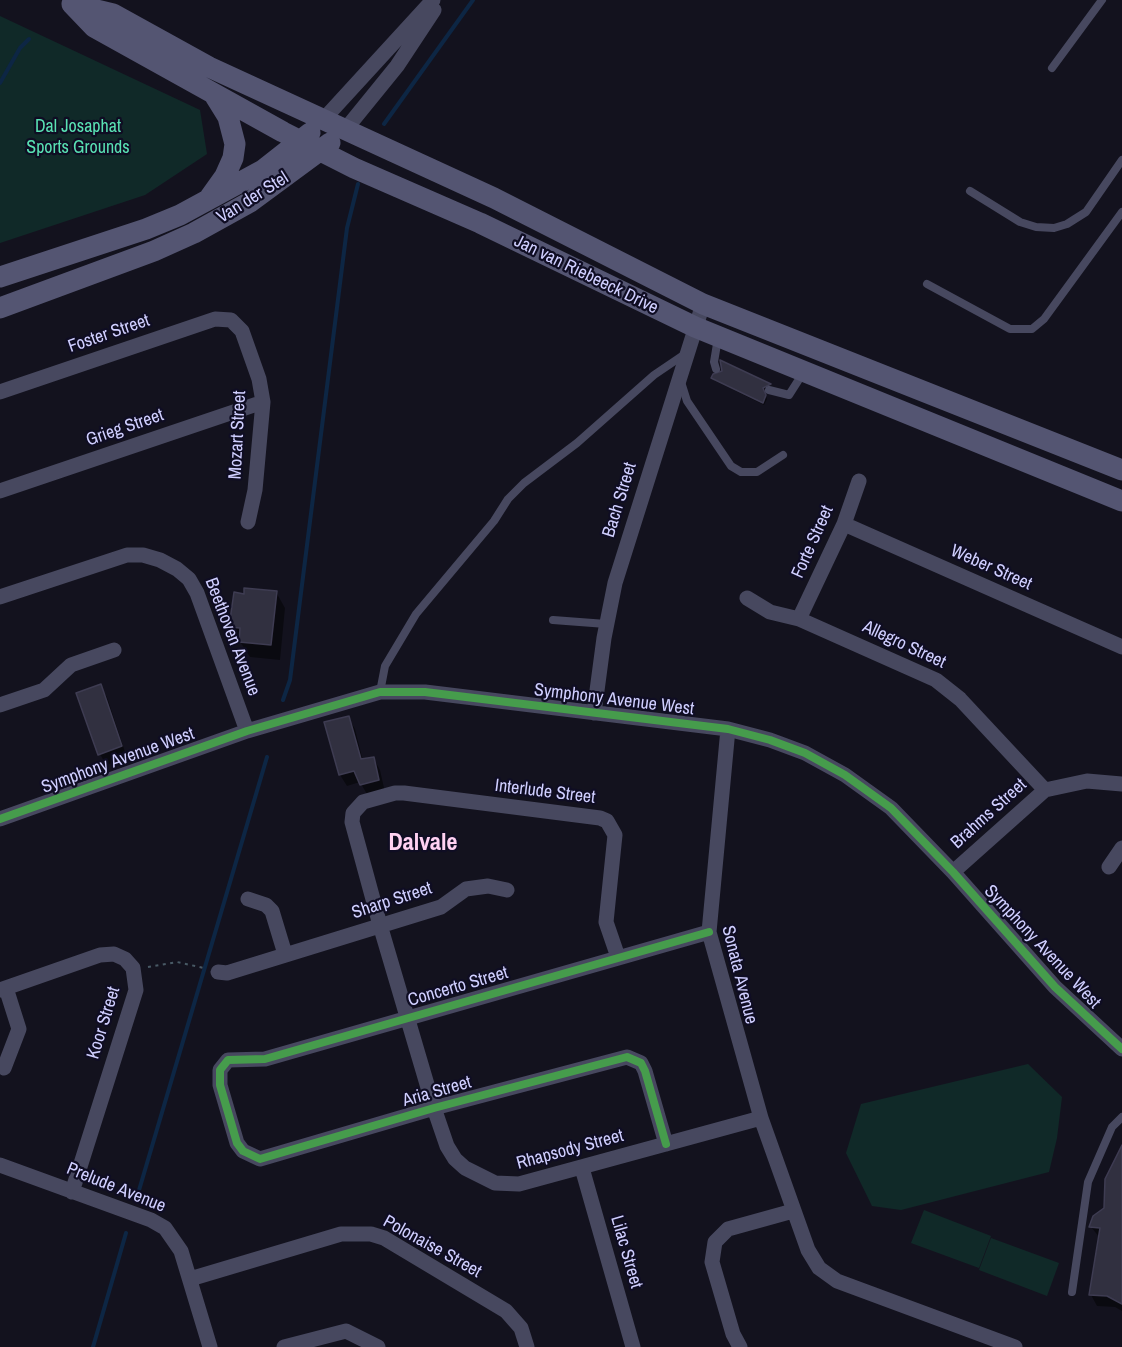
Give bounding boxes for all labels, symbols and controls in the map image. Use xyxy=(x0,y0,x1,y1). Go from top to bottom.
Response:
park label: Dal Josaphat Sports Grounds xyxy=(26,116,130,158)
street label: Van der Stel xyxy=(213,168,293,228)
street label: Jan van Riebeeck Drive xyxy=(510,231,662,319)
street label: Foster Street xyxy=(65,310,153,358)
street label: Mozart Street xyxy=(225,390,251,480)
street label: Grieg Street xyxy=(83,405,167,451)
street label: Bach Street xyxy=(598,460,642,540)
street label: Forte Street xyxy=(787,502,839,582)
street label: Weber Street xyxy=(947,541,1035,595)
street label: Beethoven Avenue xyxy=(200,575,264,699)
street label: Allegro Street xyxy=(859,616,949,674)
street label: Symphony Avenue West xyxy=(533,679,695,721)
street label: Symphony Avenue West xyxy=(39,723,197,799)
street label: Brahms Street xyxy=(947,774,1031,854)
street label: Interlude Street xyxy=(494,775,596,809)
district label: Dalvale xyxy=(389,830,457,858)
street label: Sharp Street xyxy=(349,878,435,924)
street label: Symphony Avenue West xyxy=(979,881,1105,1013)
street label: Sonata Avenue xyxy=(716,924,762,1026)
street label: Concerto Street xyxy=(405,962,511,1012)
street label: Koor Street xyxy=(83,984,125,1062)
street label: Aria Street xyxy=(400,1072,474,1112)
street label: Rhapsody Street xyxy=(514,1125,626,1175)
street label: Prelude Avenue xyxy=(63,1158,169,1218)
street label: Polonaise Street xyxy=(379,1211,485,1283)
street label: Lilac Street xyxy=(605,1213,647,1291)

